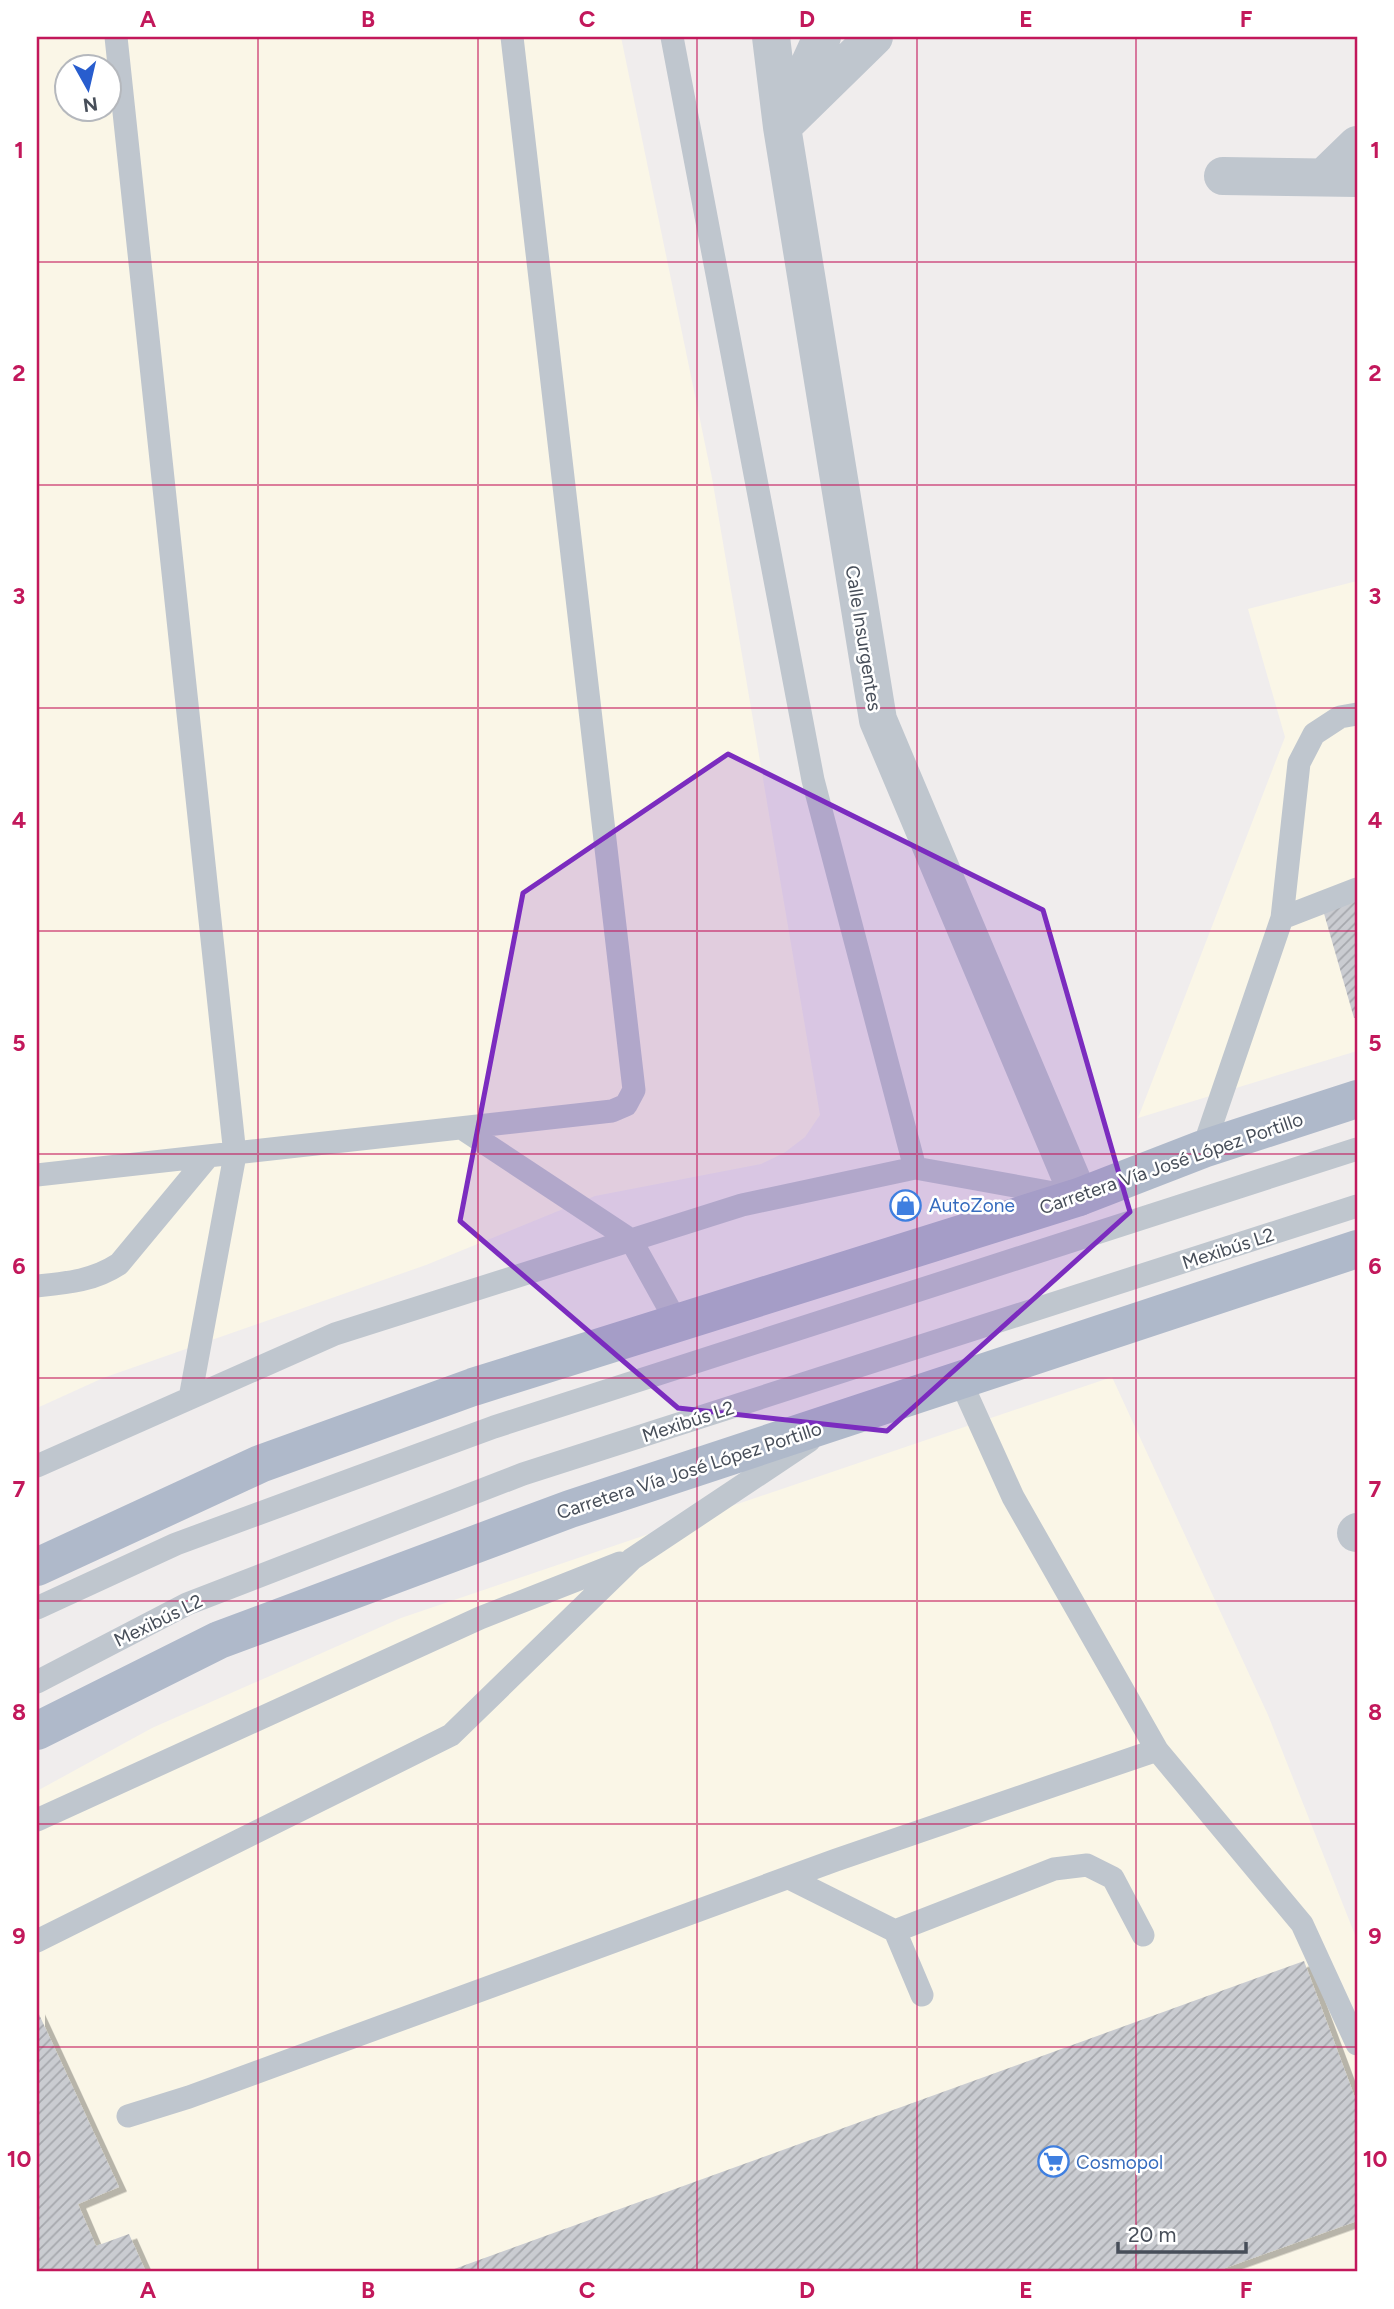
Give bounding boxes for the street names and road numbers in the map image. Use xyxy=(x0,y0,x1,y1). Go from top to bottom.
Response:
street label: Calle Insurgentes xyxy=(841,564,886,713)
street label: Carretera Vía José López Portillo xyxy=(1036,1107,1306,1219)
street label: Mexibús L2 xyxy=(1179,1223,1277,1274)
street label: Mexibús L2 xyxy=(639,1396,737,1447)
street label: Carretera Vía José López Portillo xyxy=(554,1417,825,1524)
street label: Mexibús L2 xyxy=(110,1589,206,1652)

